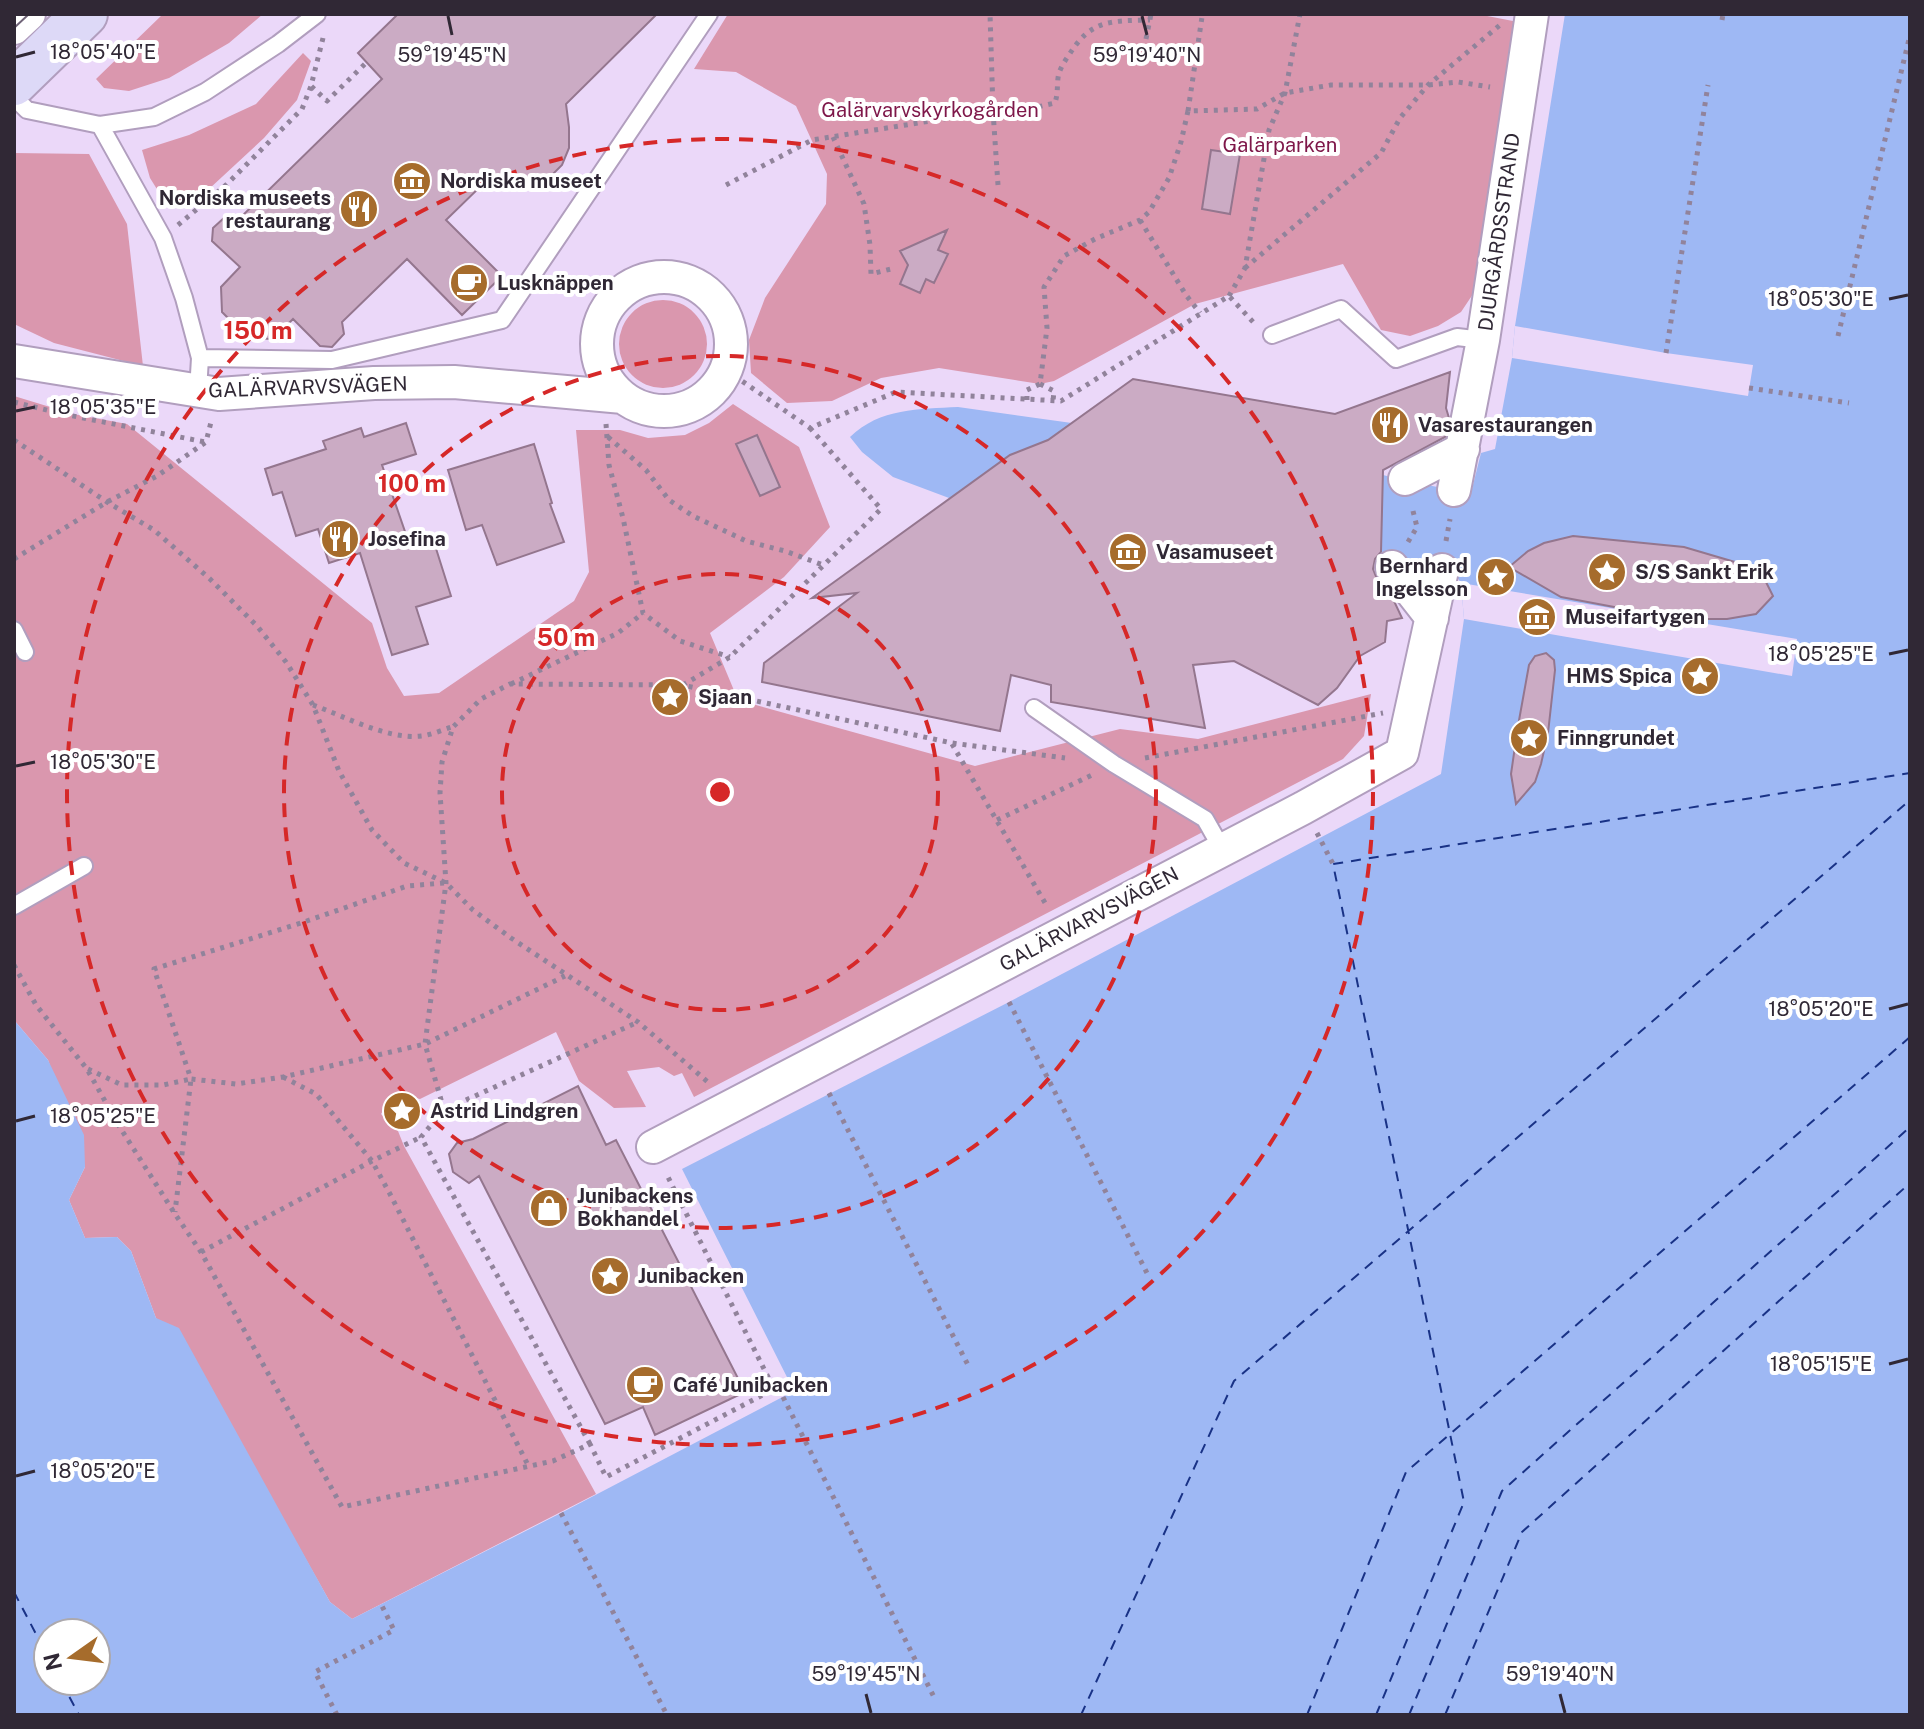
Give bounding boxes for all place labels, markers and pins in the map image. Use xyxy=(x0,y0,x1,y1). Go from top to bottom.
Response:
museum icon: Nordiska museet xyxy=(391,160,433,202)
place label: Nordiska museet xyxy=(440,169,602,193)
place label: Nordiska museets restaurang xyxy=(159,186,331,233)
restaurant icon: Nordiska museets restaurang xyxy=(338,188,380,230)
cafe icon: Lusknäppen xyxy=(448,262,490,304)
place label: Lusknäppen xyxy=(497,271,614,295)
restaurant icon: Vasarestaurangen xyxy=(1369,404,1411,446)
place label: Vasarestaurangen xyxy=(1418,413,1593,437)
restaurant icon: Josefina xyxy=(319,518,361,560)
place label: Josefina xyxy=(368,527,446,551)
museum icon: Vasamuseet xyxy=(1107,531,1149,573)
place label: Vasamuseet xyxy=(1156,540,1274,564)
place icon: S/S Sankt Erik xyxy=(1586,551,1628,593)
place label: Bernhard Ingelsson xyxy=(1375,554,1468,601)
place icon: Bernhard Ingelsson xyxy=(1475,556,1517,598)
place label: S/S Sankt Erik xyxy=(1635,560,1774,584)
museum icon: Museifartygen xyxy=(1516,596,1558,638)
place label: Museifartygen xyxy=(1565,605,1705,629)
place icon: HMS Spica xyxy=(1679,655,1721,697)
place label: HMS Spica xyxy=(1566,664,1672,688)
place icon: Sjaan xyxy=(649,676,691,718)
place label: Sjaan xyxy=(698,685,752,709)
place icon: Finngrundet xyxy=(1508,717,1550,759)
place label: Finngrundet xyxy=(1557,726,1675,750)
centre of rings xyxy=(706,778,734,806)
place icon: Astrid Lindgren xyxy=(381,1090,423,1132)
place label: Astrid Lindgren xyxy=(430,1099,578,1123)
place label: Junibackens Bokhandel xyxy=(577,1184,693,1231)
shop icon: Junibackens Bokhandel xyxy=(528,1187,570,1229)
place icon: Junibacken xyxy=(589,1255,631,1297)
place label: Junibacken xyxy=(638,1264,744,1288)
cafe icon: Café Junibacken xyxy=(624,1364,666,1406)
place label: Café Junibacken xyxy=(673,1373,828,1397)

